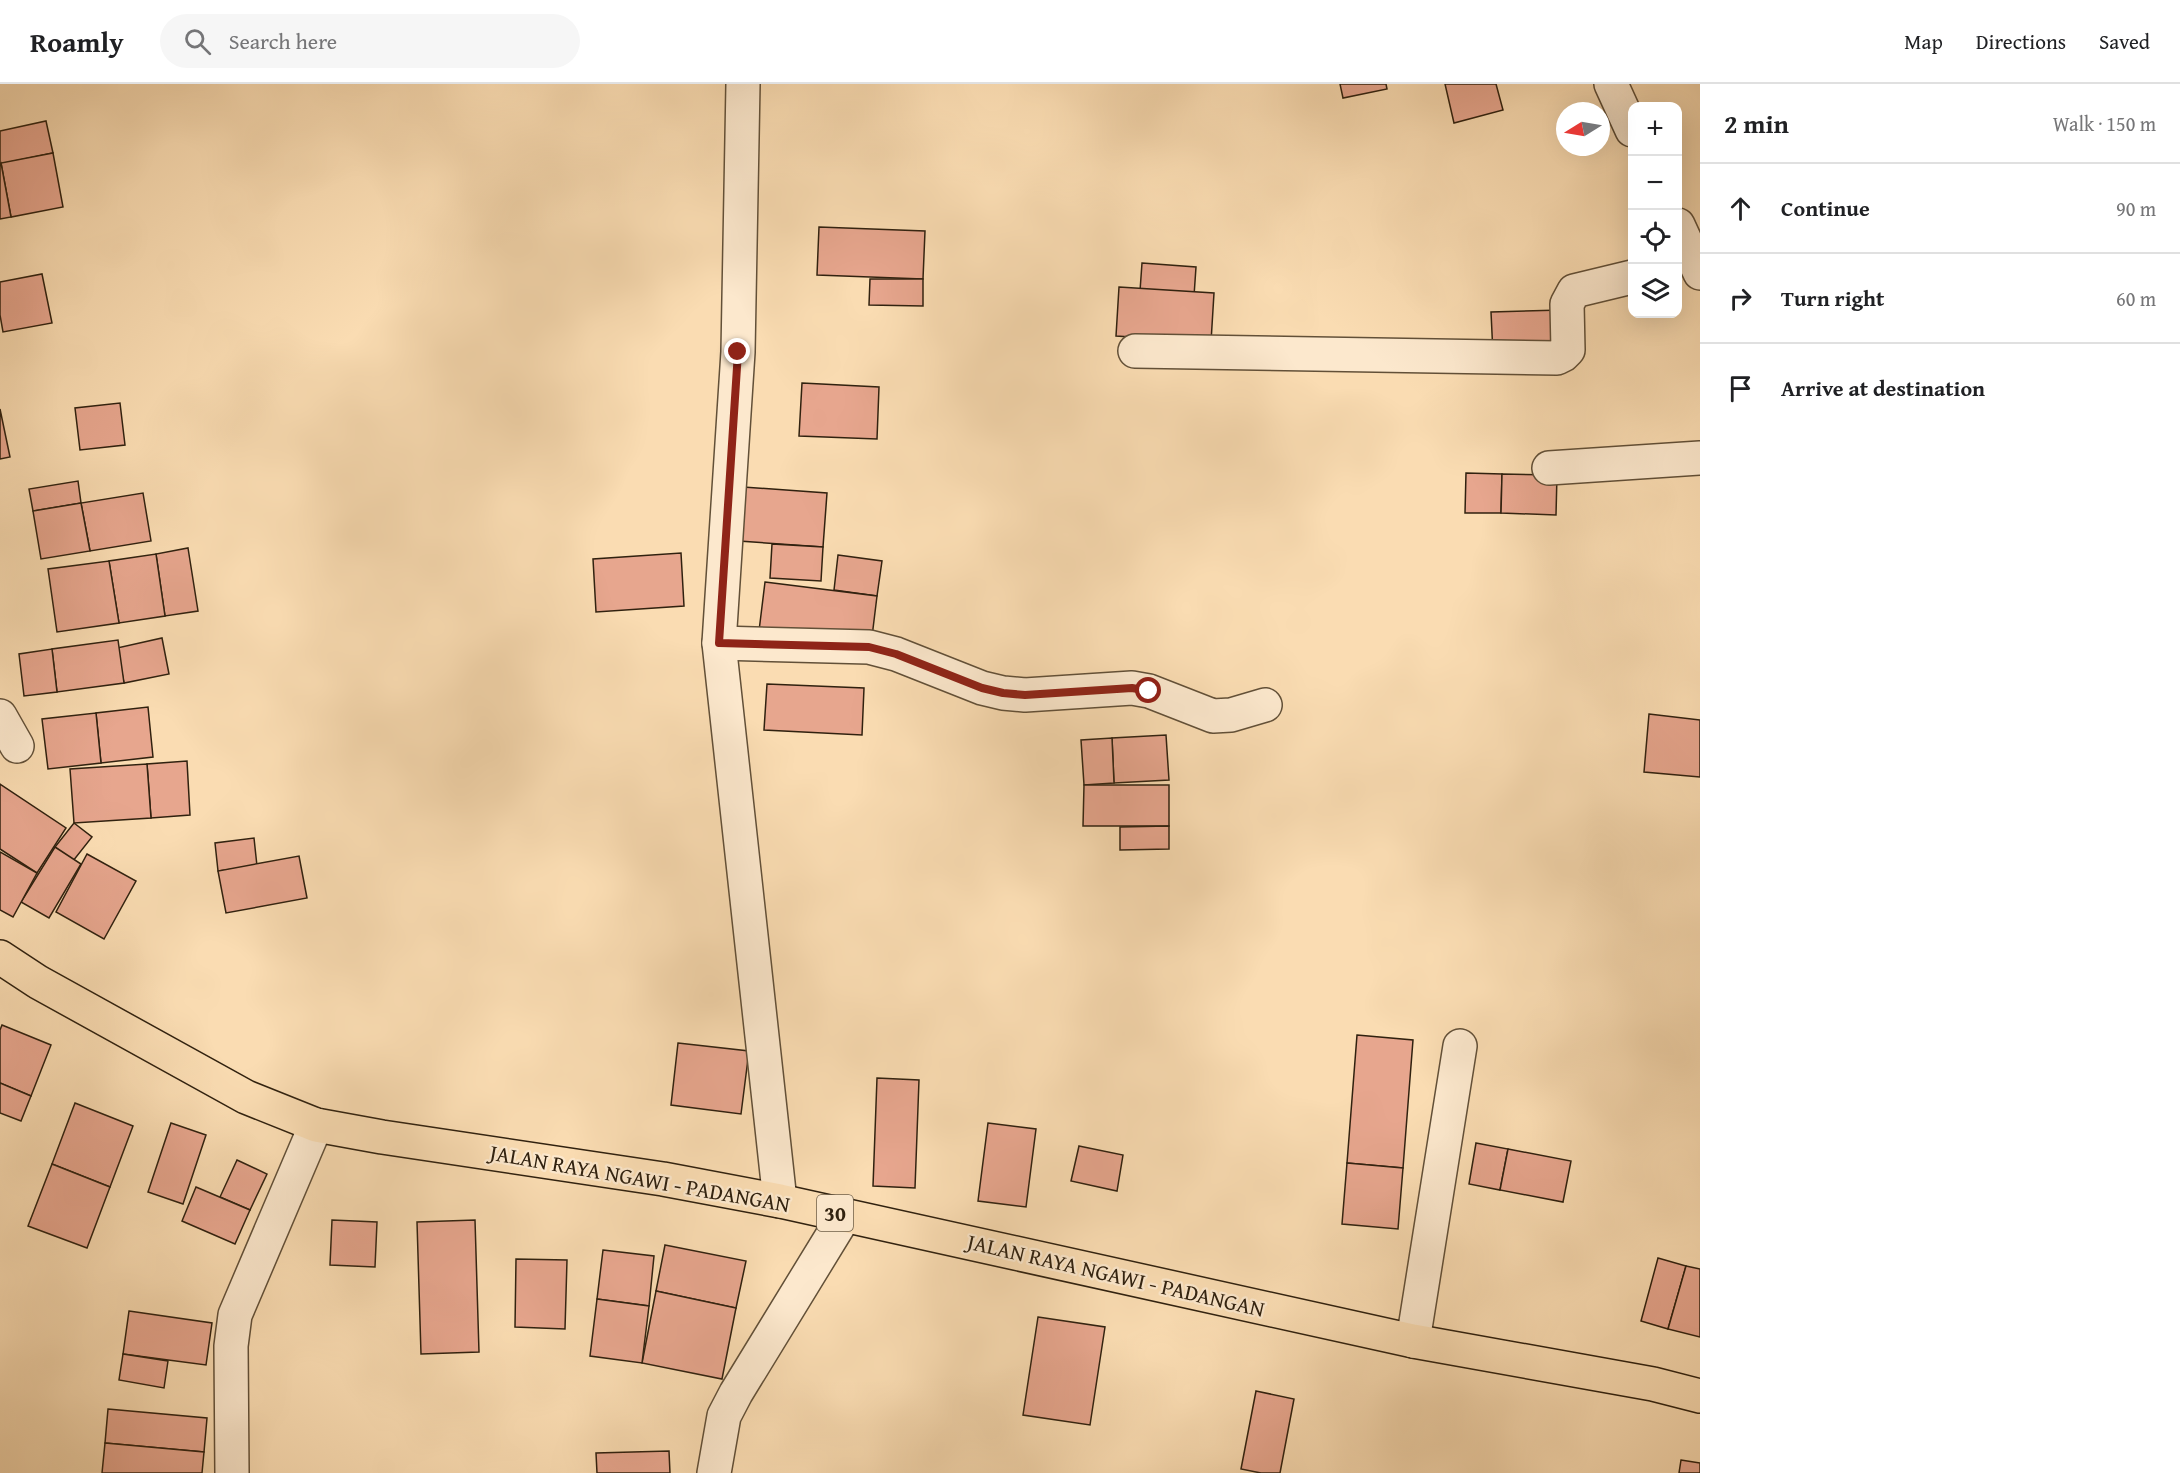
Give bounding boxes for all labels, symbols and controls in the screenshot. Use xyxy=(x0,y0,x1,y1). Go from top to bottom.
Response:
search box xyxy=(160,14,580,68)
text: Roamly xyxy=(30,21,124,62)
icon: search xyxy=(181,25,214,58)
text: Search here xyxy=(229,25,337,57)
text: Map xyxy=(1904,26,1943,57)
text: Directions xyxy=(1976,26,2066,57)
text: Saved xyxy=(2099,26,2150,57)
north arrow xyxy=(1556,102,1610,156)
map controls xyxy=(1628,102,1682,318)
button: + xyxy=(1628,102,1682,156)
text: 2 min xyxy=(1724,104,1789,143)
text: Walk · 150 m xyxy=(2053,109,2156,138)
button: − xyxy=(1628,156,1682,210)
icon: ahead xyxy=(1724,192,1757,225)
text: Continue xyxy=(1781,192,1870,224)
text: 90 m xyxy=(2116,194,2156,223)
button: locate xyxy=(1628,210,1682,264)
button: layers xyxy=(1628,264,1682,318)
icon: right xyxy=(1724,282,1757,315)
text: Turn right xyxy=(1781,282,1884,314)
text: 60 m xyxy=(2116,284,2156,313)
route end xyxy=(724,338,750,364)
icon: arrive xyxy=(1724,372,1757,405)
text: Arrive at destination xyxy=(1781,372,1985,404)
route start xyxy=(1135,677,1161,703)
street label: JALAN RAYA NGAWI - PADANGAN xyxy=(484,1135,793,1220)
road number: 30 xyxy=(817,1195,853,1231)
street label: JALAN RAYA NGAWI - PADANGAN xyxy=(961,1224,1268,1325)

